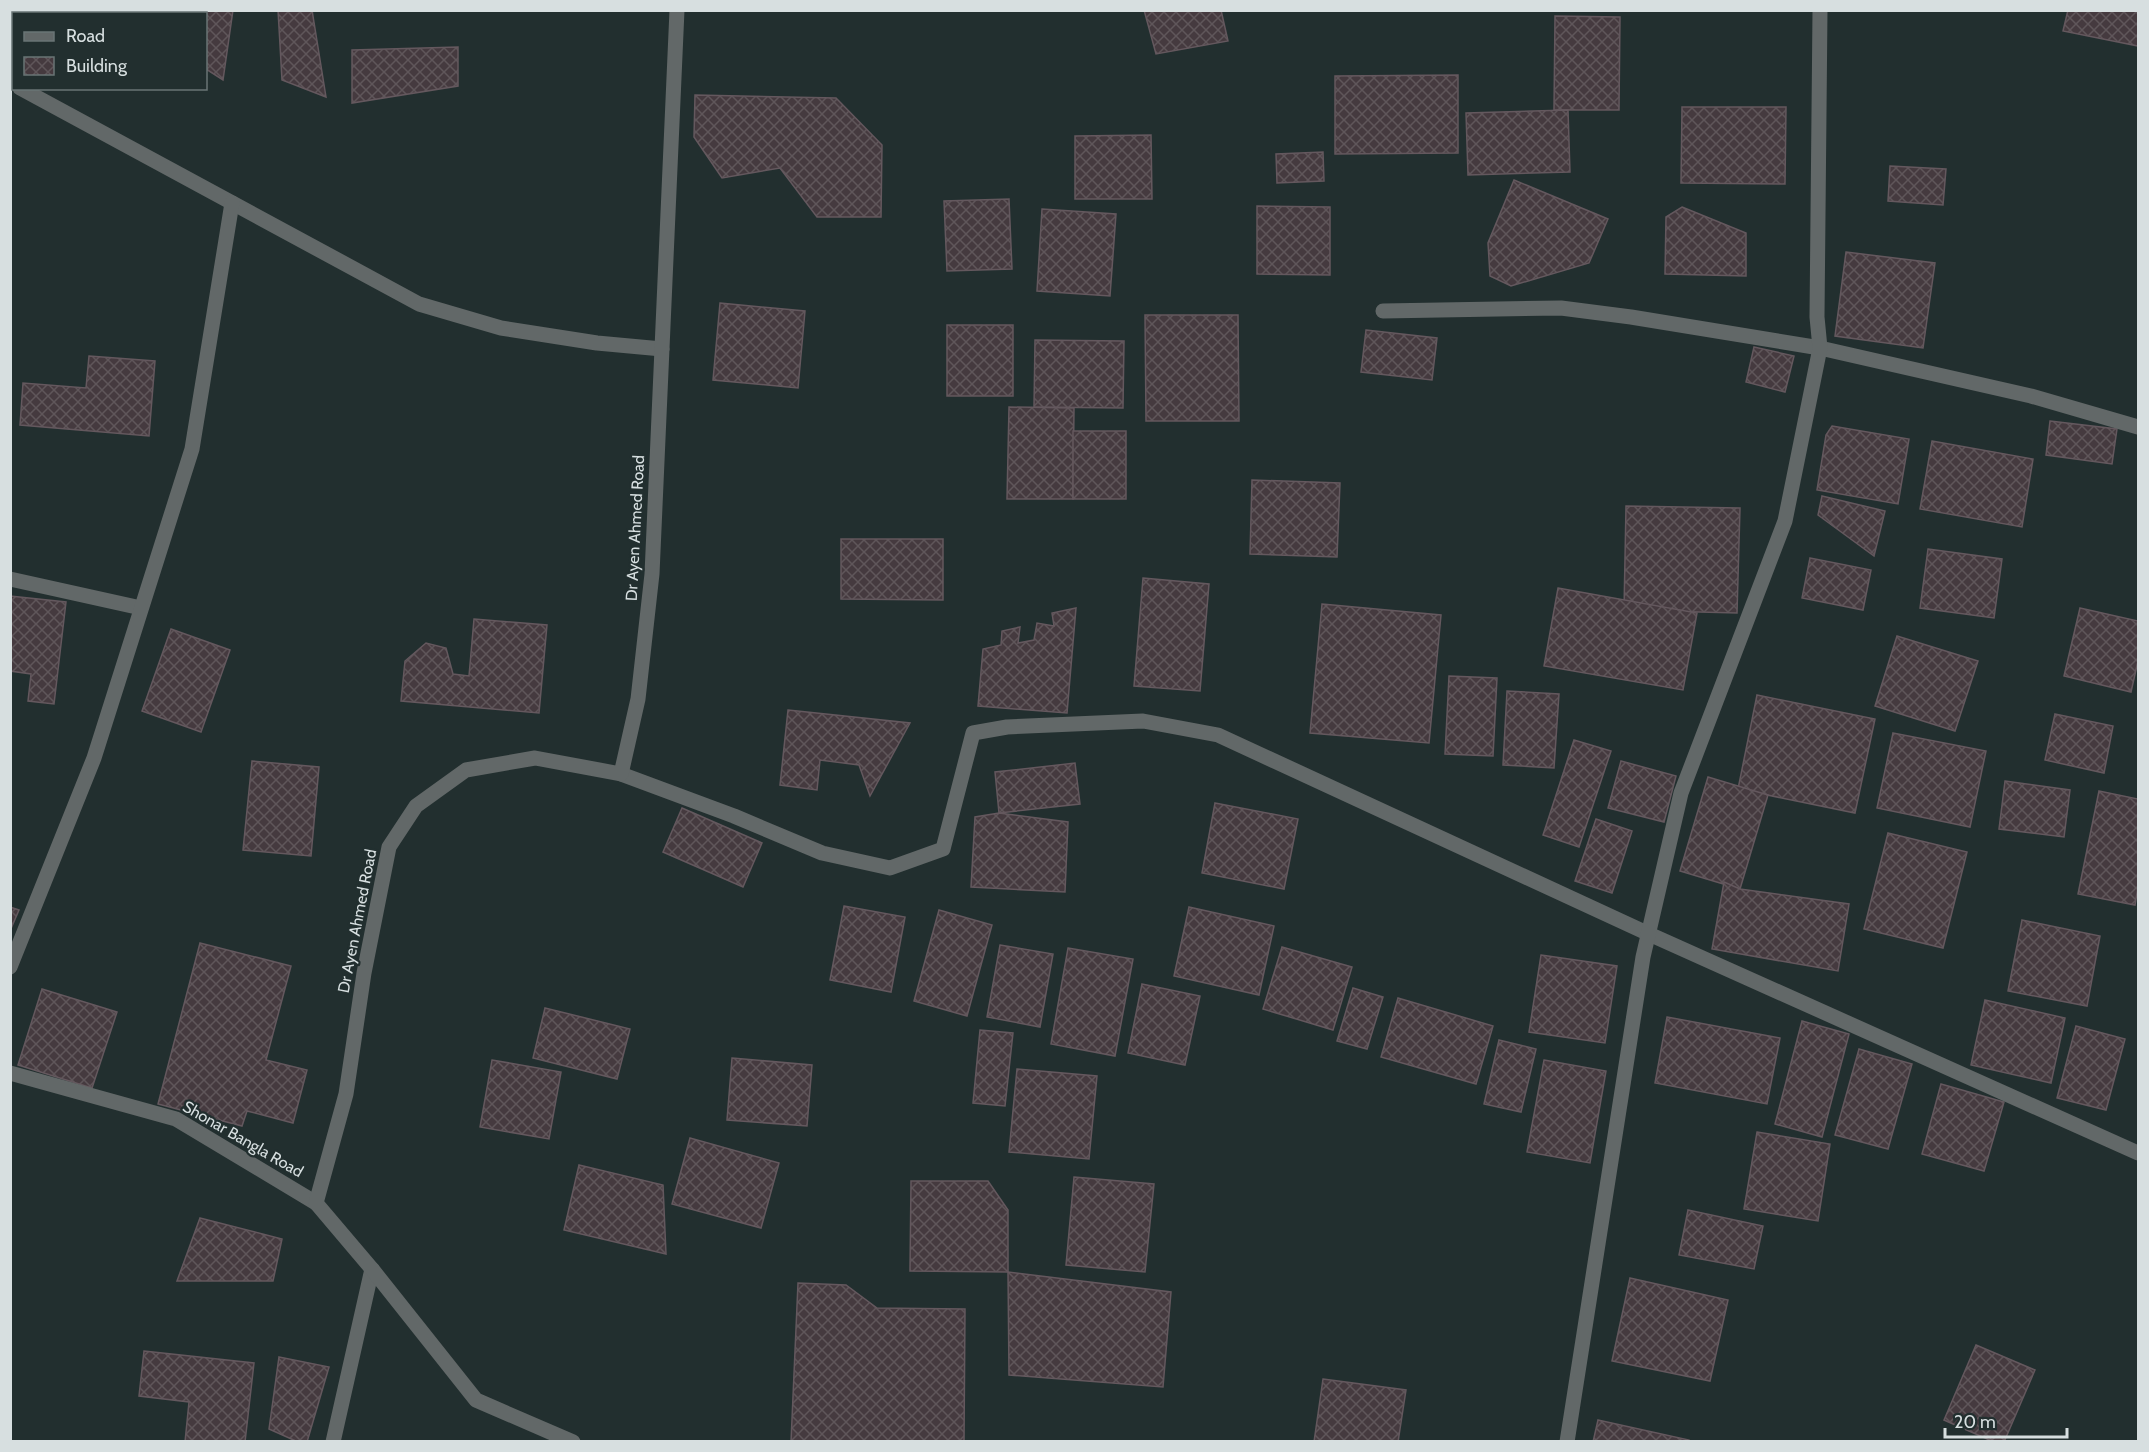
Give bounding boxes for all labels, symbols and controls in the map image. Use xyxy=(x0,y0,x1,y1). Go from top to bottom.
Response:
legend xyxy=(12,12,207,90)
text: Road xyxy=(66,25,105,47)
text: Building xyxy=(66,55,128,77)
street label: Dr Ayen Ahmed Road xyxy=(622,455,648,601)
street label: Dr Ayen Ahmed Road xyxy=(334,848,380,994)
street label: Shonar Bangla Road xyxy=(179,1097,307,1181)
scale bar xyxy=(1945,1401,2066,1439)
text: 20 m xyxy=(1954,1411,1996,1433)

